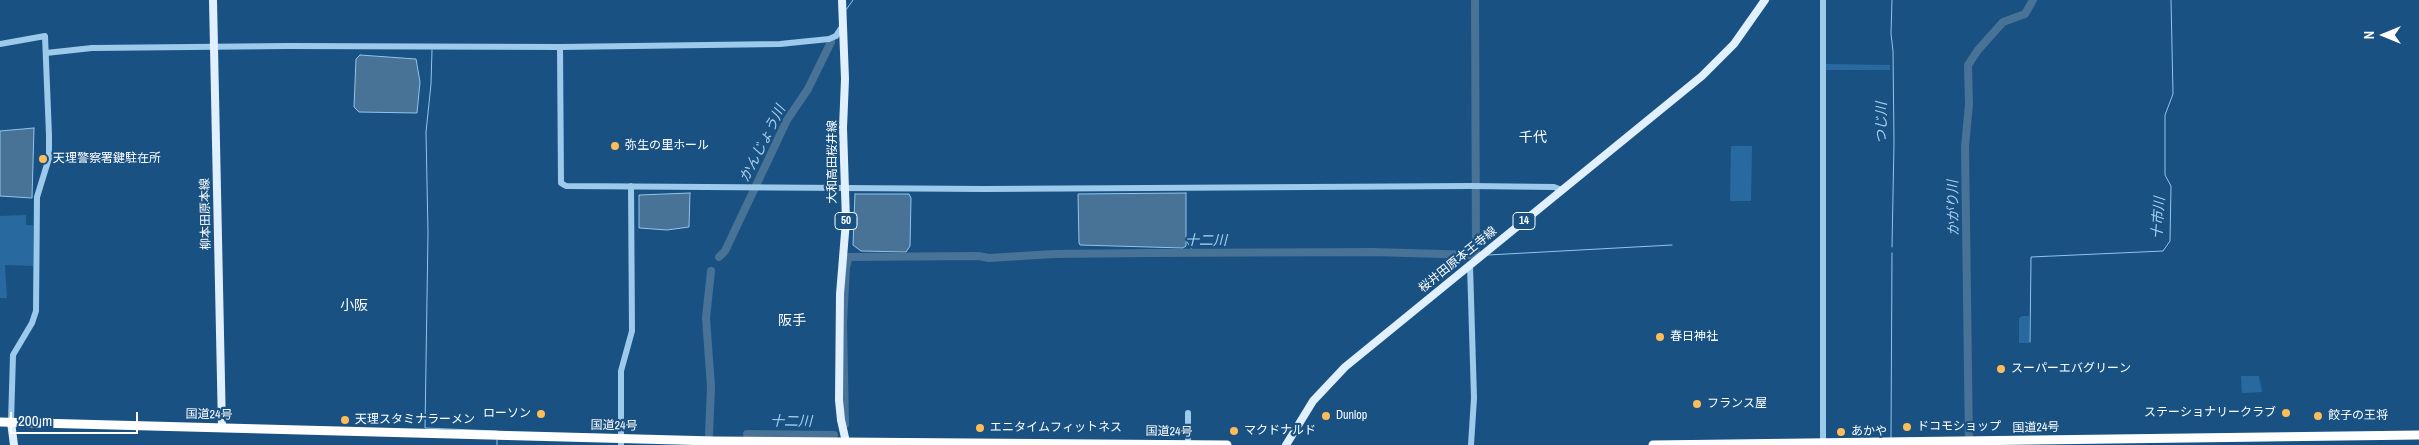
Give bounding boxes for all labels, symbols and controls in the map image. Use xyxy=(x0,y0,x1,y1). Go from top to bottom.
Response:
north arrow xyxy=(2359,10,2409,60)
text: N xyxy=(2360,31,2378,39)
water label: つじ川 xyxy=(1874,102,1890,144)
water label: かんじょう川 xyxy=(736,103,790,185)
street label: 大和高田桜井線 xyxy=(826,120,840,204)
district label: 千代 xyxy=(1519,130,1547,146)
place label: 弥生の里ホール xyxy=(625,139,709,153)
marker: 弥生の里ホール xyxy=(609,140,621,152)
place label: 天理警察署鍵駐在所 xyxy=(53,152,161,166)
marker: 天理警察署鍵駐在所 xyxy=(37,153,49,165)
street label: 柳本田原本線 xyxy=(198,178,214,250)
water label: かがり川 xyxy=(1945,180,1963,236)
water label: 十市川 xyxy=(2149,196,2169,240)
road number: 50 xyxy=(835,212,857,230)
road number: 14 xyxy=(1513,212,1535,230)
street label: 桜井田原本王寺線 xyxy=(1416,224,1500,296)
water label: 十二川 xyxy=(1185,233,1227,249)
district label: 小阪 xyxy=(340,298,368,314)
district label: 阪手 xyxy=(778,313,806,329)
place label: 春日神社 xyxy=(1670,330,1718,344)
marker: 春日神社 xyxy=(1654,331,1666,343)
place label: スーパーエバグリーン xyxy=(2011,362,2131,376)
marker: スーパーエバグリーン xyxy=(1995,363,2007,375)
place label: フランス屋 xyxy=(1707,397,1767,411)
marker: フランス屋 xyxy=(1691,398,1703,410)
scale bar xyxy=(12,402,140,434)
place label: ステーショナリークラブ xyxy=(2144,406,2276,420)
street label: 国道24号 xyxy=(185,407,233,423)
place label: ローソン xyxy=(483,407,531,421)
marker: ステーショナリークラブ xyxy=(2280,407,2292,419)
marker: ローソン xyxy=(535,408,547,420)
place label: Dunlop xyxy=(1336,409,1367,423)
place label: 餃子の王将 xyxy=(2328,409,2388,423)
text: 200 m xyxy=(18,410,52,431)
marker: Dunlop xyxy=(1320,410,1332,422)
marker: 餃子の王将 xyxy=(2312,410,2324,422)
place label: 天理スタミナラーメン xyxy=(355,413,475,427)
water label: 十二川 xyxy=(770,413,812,431)
marker: 天理スタミナラーメン xyxy=(339,414,351,426)
street label: 国道24号 xyxy=(590,418,638,434)
place label: ドコモショップ xyxy=(1917,420,2001,434)
street label: 国道24号 xyxy=(2012,420,2060,436)
place label: エニタイムフィットネス xyxy=(990,421,1122,435)
marker: ドコモショップ xyxy=(1901,421,1913,433)
marker: エニタイムフィットネス xyxy=(974,422,986,434)
street label: 国道24号 xyxy=(1145,424,1193,440)
place label: マクドナルド xyxy=(1244,424,1316,438)
marker: マクドナルド xyxy=(1228,425,1240,437)
place label: あかや xyxy=(1851,425,1887,439)
marker: あかや xyxy=(1835,426,1847,438)

